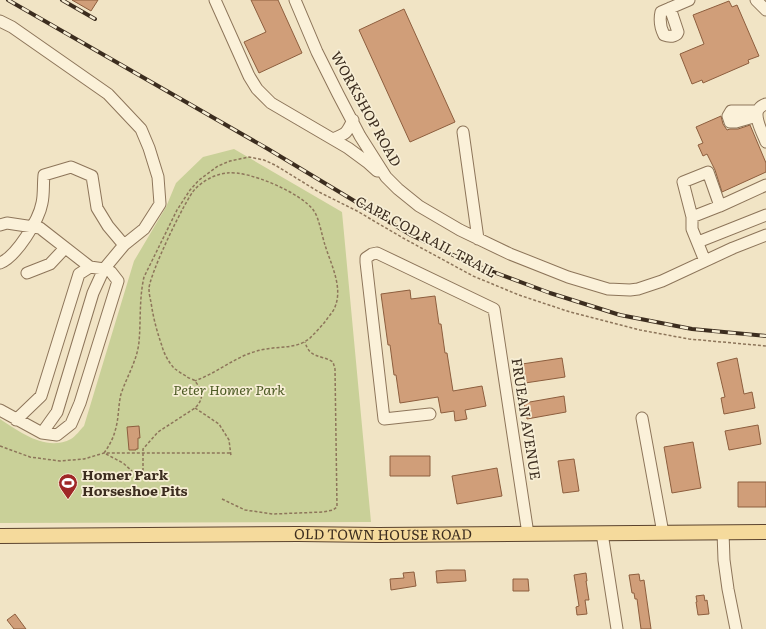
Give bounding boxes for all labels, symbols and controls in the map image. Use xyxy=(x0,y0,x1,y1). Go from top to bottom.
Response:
street label: WORKSHOP ROAD xyxy=(327,47,407,170)
street label: CAPE COD RAIL TRAIL xyxy=(352,190,501,282)
street label: FRUEAN AVENUE xyxy=(507,357,546,481)
park label: Peter Homer Park xyxy=(173,379,285,399)
place label: Homer Park Horseshoe Pits xyxy=(82,464,188,500)
sports icon: Homer Park Horseshoe Pits xyxy=(57,472,79,500)
street label: OLD TOWN HOUSE ROAD xyxy=(294,523,472,544)

